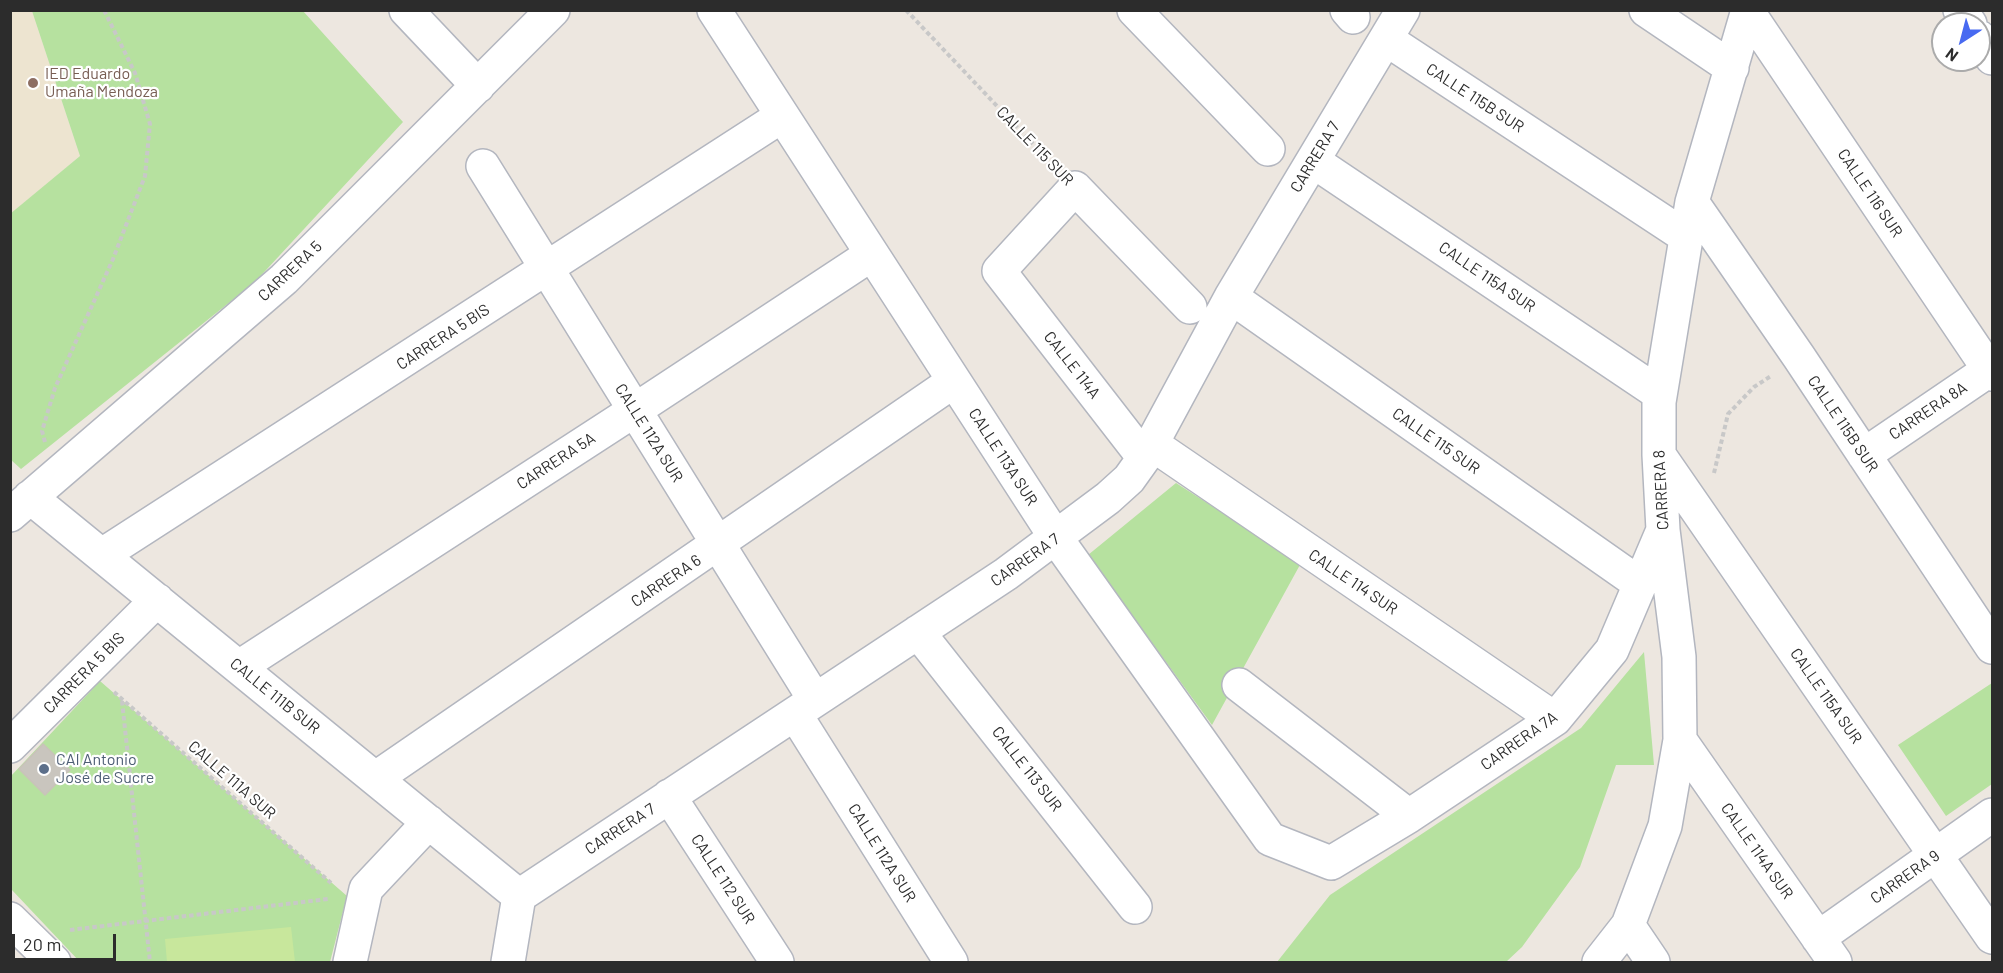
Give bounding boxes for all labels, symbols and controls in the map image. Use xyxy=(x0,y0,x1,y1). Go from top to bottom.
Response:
north arrow xyxy=(1931,12,1991,72)
text: N xyxy=(1941,45,1961,66)
street label: CALLE 115B SUR xyxy=(1423,59,1527,137)
place label: IED Eduardo Umaña Mendoza xyxy=(45,64,158,102)
marker: IED Eduardo Umaña Mendoza xyxy=(26,76,40,90)
street label: CALLE 115 SUR xyxy=(992,102,1078,190)
street label: CARRERA 7 xyxy=(1286,118,1344,196)
street label: CALLE 116 SUR xyxy=(1833,145,1907,241)
street label: CARRERA 5 xyxy=(254,237,326,305)
street label: CALLE 115A SUR xyxy=(1435,238,1539,316)
street label: CARRERA 5 BIS xyxy=(393,300,493,374)
street label: CALLE 114A xyxy=(1040,327,1104,403)
street label: CALLE 115B SUR xyxy=(1804,372,1882,476)
street label: CARRERA 8A xyxy=(1885,378,1971,444)
street label: CALLE 112A SUR xyxy=(611,380,687,486)
street label: CALLE 115 SUR xyxy=(1388,404,1484,478)
street label: CALLE 113A SUR xyxy=(964,405,1042,509)
street label: CARRERA 5A xyxy=(513,428,599,494)
street label: CARRERA 8 xyxy=(1649,449,1673,531)
street label: CARRERA 7 xyxy=(987,529,1063,591)
street label: CALLE 114 SUR xyxy=(1305,545,1401,619)
street label: CARRERA 6 xyxy=(627,551,705,611)
street label: CARRERA 5 BIS xyxy=(39,628,129,718)
street label: CALLE 115A SUR xyxy=(1786,644,1866,748)
street label: CALLE 111B SUR xyxy=(226,654,324,738)
street label: CARRERA 7A xyxy=(1477,708,1561,774)
street label: CALLE 113 SUR xyxy=(988,723,1066,815)
street label: CALLE 111A SUR xyxy=(184,737,280,823)
place label: CAI Antonio José de Sucre xyxy=(56,750,154,788)
marker: CAI Antonio José de Sucre xyxy=(37,762,51,776)
street label: CARRERA 7 xyxy=(581,799,659,859)
street label: CALLE 114A SUR xyxy=(1717,799,1797,903)
street label: CALLE 112A SUR xyxy=(844,800,920,906)
street label: CALLE 112 SUR xyxy=(687,831,759,927)
street label: CARRERA 9 xyxy=(1867,846,1943,908)
scale bar xyxy=(15,922,118,960)
text: 20 m xyxy=(23,933,61,955)

